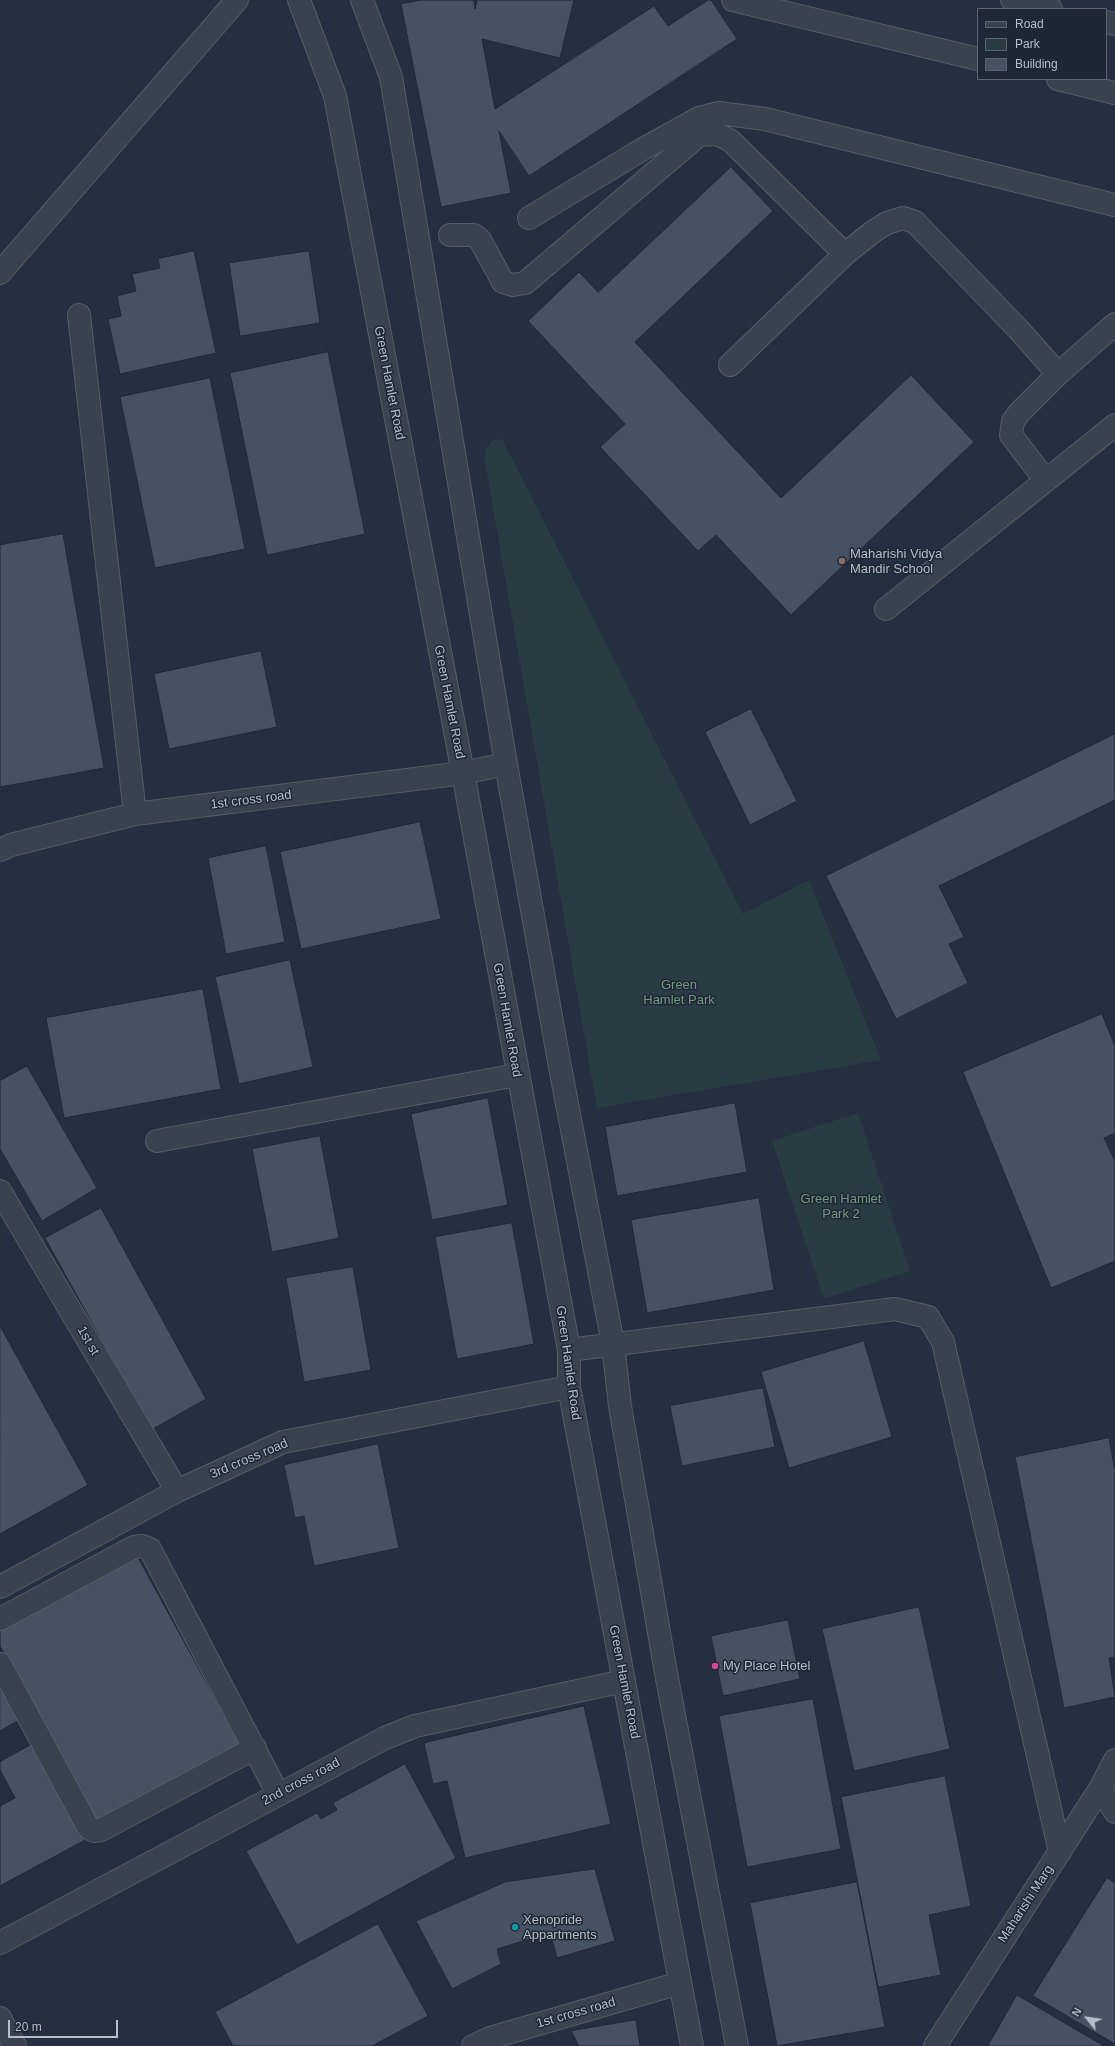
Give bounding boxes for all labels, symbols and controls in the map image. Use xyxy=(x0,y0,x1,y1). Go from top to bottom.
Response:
legend xyxy=(977,8,1107,80)
text: Road xyxy=(1015,17,1044,31)
text: Park xyxy=(1015,37,1040,51)
text: Building xyxy=(1015,57,1058,71)
street label: Green Hamlet Road xyxy=(370,325,408,441)
place label: Maharishi Vidya Mandir School xyxy=(850,546,942,577)
marker: Maharishi Vidya Mandir School xyxy=(837,556,847,566)
street label: Green Hamlet Road xyxy=(430,644,468,760)
street label: 1st cross road xyxy=(210,787,292,813)
street label: Green Hamlet Road xyxy=(489,962,525,1078)
park label: Green Hamlet Park xyxy=(643,977,715,1008)
park label: Green Hamlet Park 2 xyxy=(801,1191,881,1222)
street label: Green Hamlet Road xyxy=(552,1305,584,1421)
street label: 1st st xyxy=(73,1324,103,1358)
street label: 3rd cross road xyxy=(208,1436,290,1482)
street label: Green Hamlet Road xyxy=(605,1624,643,1740)
place label: My Place Hotel xyxy=(723,1658,810,1674)
marker: My Place Hotel xyxy=(710,1661,720,1671)
street label: 2nd cross road xyxy=(259,1755,343,1809)
street label: Maharishi Marg xyxy=(995,1862,1057,1946)
place label: Xenopride Appartments xyxy=(523,1912,597,1943)
marker: Xenopride Appartments xyxy=(510,1922,520,1932)
street label: 1st cross road xyxy=(535,1994,617,2032)
north arrow xyxy=(1067,1998,1107,2038)
text: N xyxy=(1069,2006,1084,2018)
scale bar xyxy=(10,2012,120,2038)
text: 20 m xyxy=(15,2020,42,2034)

